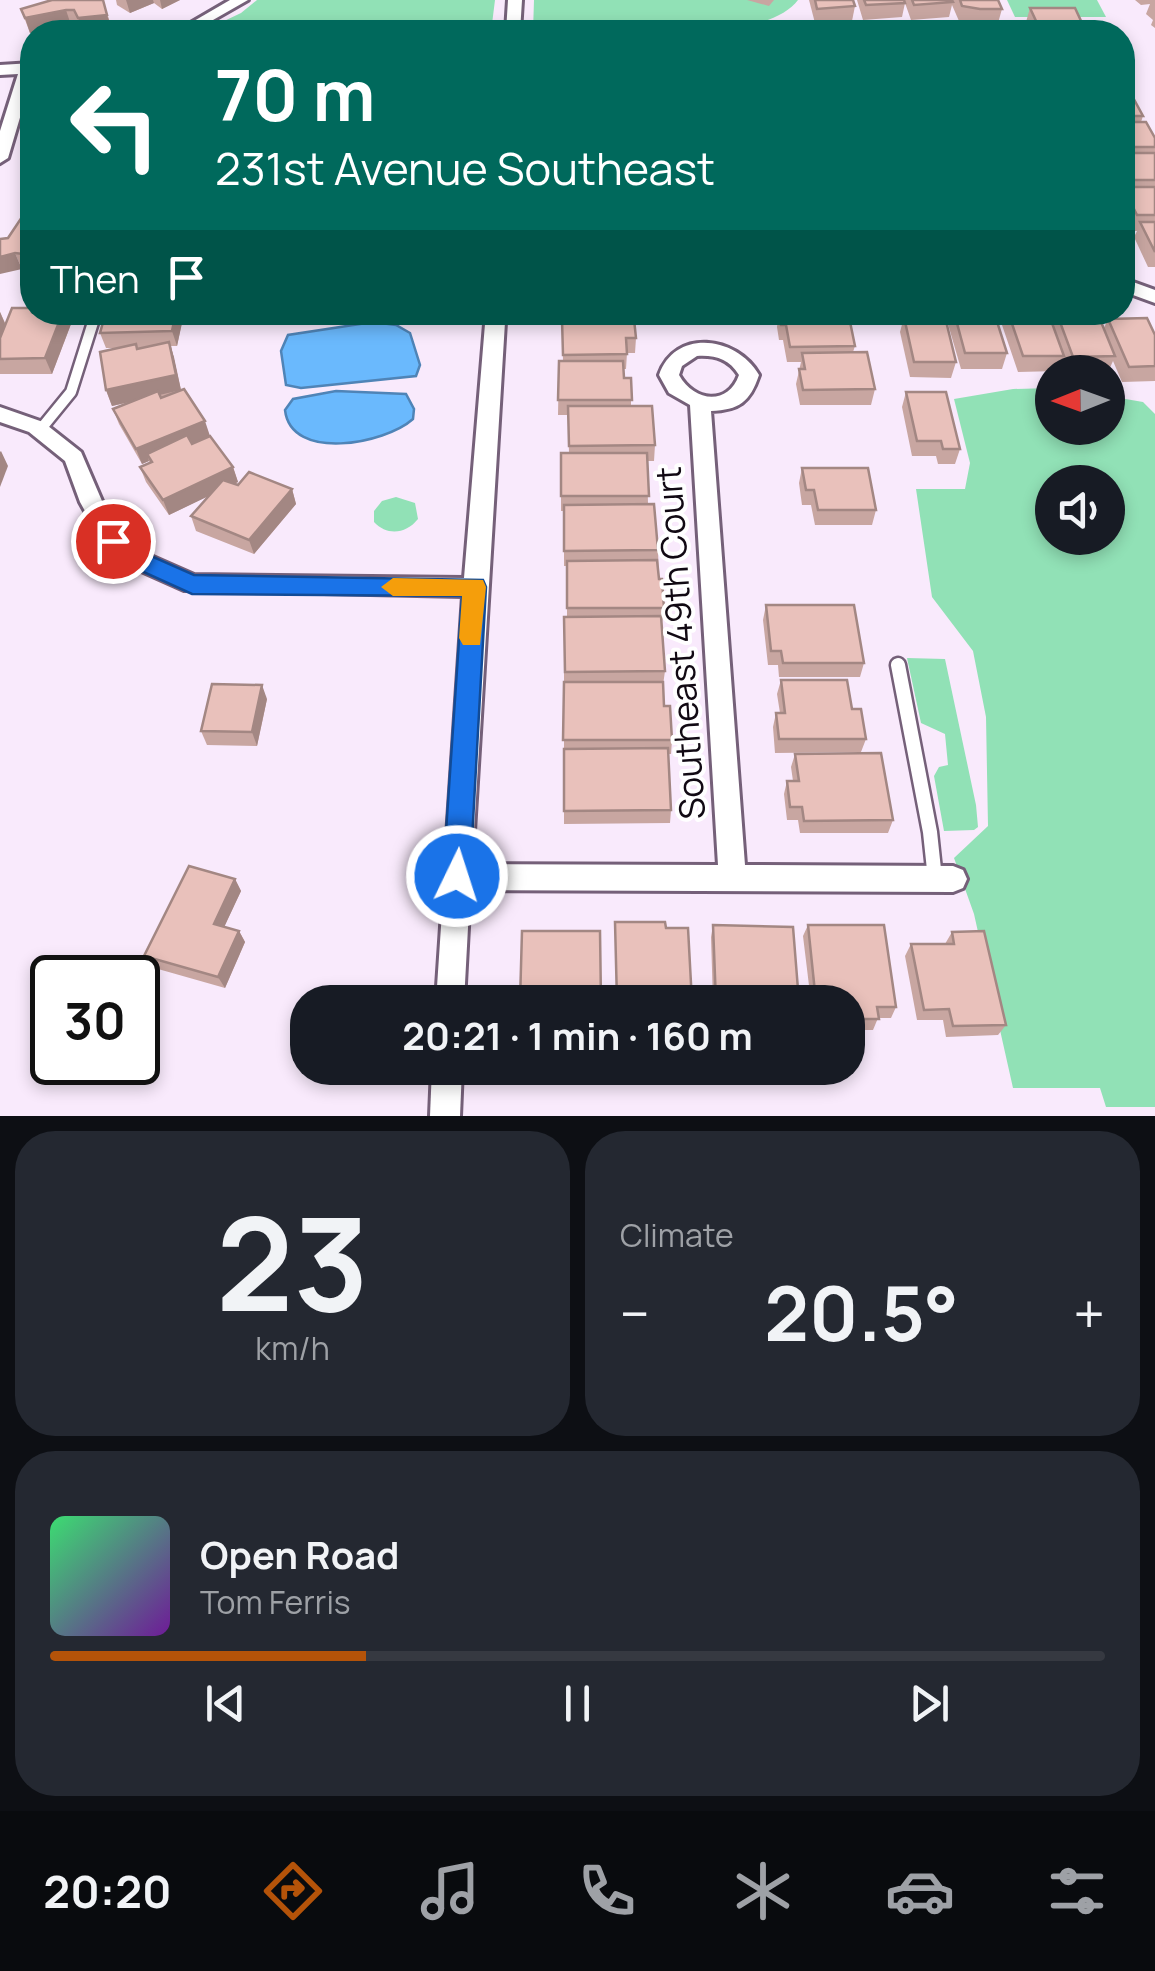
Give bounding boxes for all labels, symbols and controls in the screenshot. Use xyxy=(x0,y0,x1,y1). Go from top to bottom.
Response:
text: 70 m xyxy=(215,46,375,142)
icon: left xyxy=(50,60,180,190)
text: 231st Avenue Southeast xyxy=(215,137,715,199)
icon: arrive xyxy=(159,250,214,305)
text: Then xyxy=(50,252,139,304)
north arrow xyxy=(1035,355,1125,445)
map controls xyxy=(1035,355,1125,555)
street label: Southeast 49th Court xyxy=(644,465,716,821)
button: sound xyxy=(1035,465,1125,555)
pin xyxy=(71,499,156,584)
icon: arrive xyxy=(86,514,141,569)
position arrow xyxy=(405,824,509,928)
speed limit sign: 30 xyxy=(30,955,160,1085)
text: 20:21 · 1 min · 160 m xyxy=(402,1009,753,1061)
text: 23 xyxy=(216,1172,369,1350)
text: Climate xyxy=(620,1213,734,1257)
text: 20.5° xyxy=(764,1261,959,1364)
text: − xyxy=(620,1275,650,1351)
text: + xyxy=(1073,1275,1105,1351)
text: km/h xyxy=(255,1326,330,1370)
text: Open Road xyxy=(200,1528,399,1580)
text: Tom Ferris xyxy=(200,1580,351,1624)
icon: previous xyxy=(198,1676,253,1731)
icon: pause xyxy=(550,1676,605,1731)
icon: next xyxy=(902,1676,957,1731)
icon: directions xyxy=(258,1856,328,1926)
icon: music xyxy=(415,1856,485,1926)
icon: phone xyxy=(572,1856,642,1926)
icon: climate xyxy=(728,1856,798,1926)
icon: car xyxy=(885,1856,955,1926)
icon: filters xyxy=(1042,1856,1112,1926)
text: 20:20 xyxy=(43,1860,172,1922)

